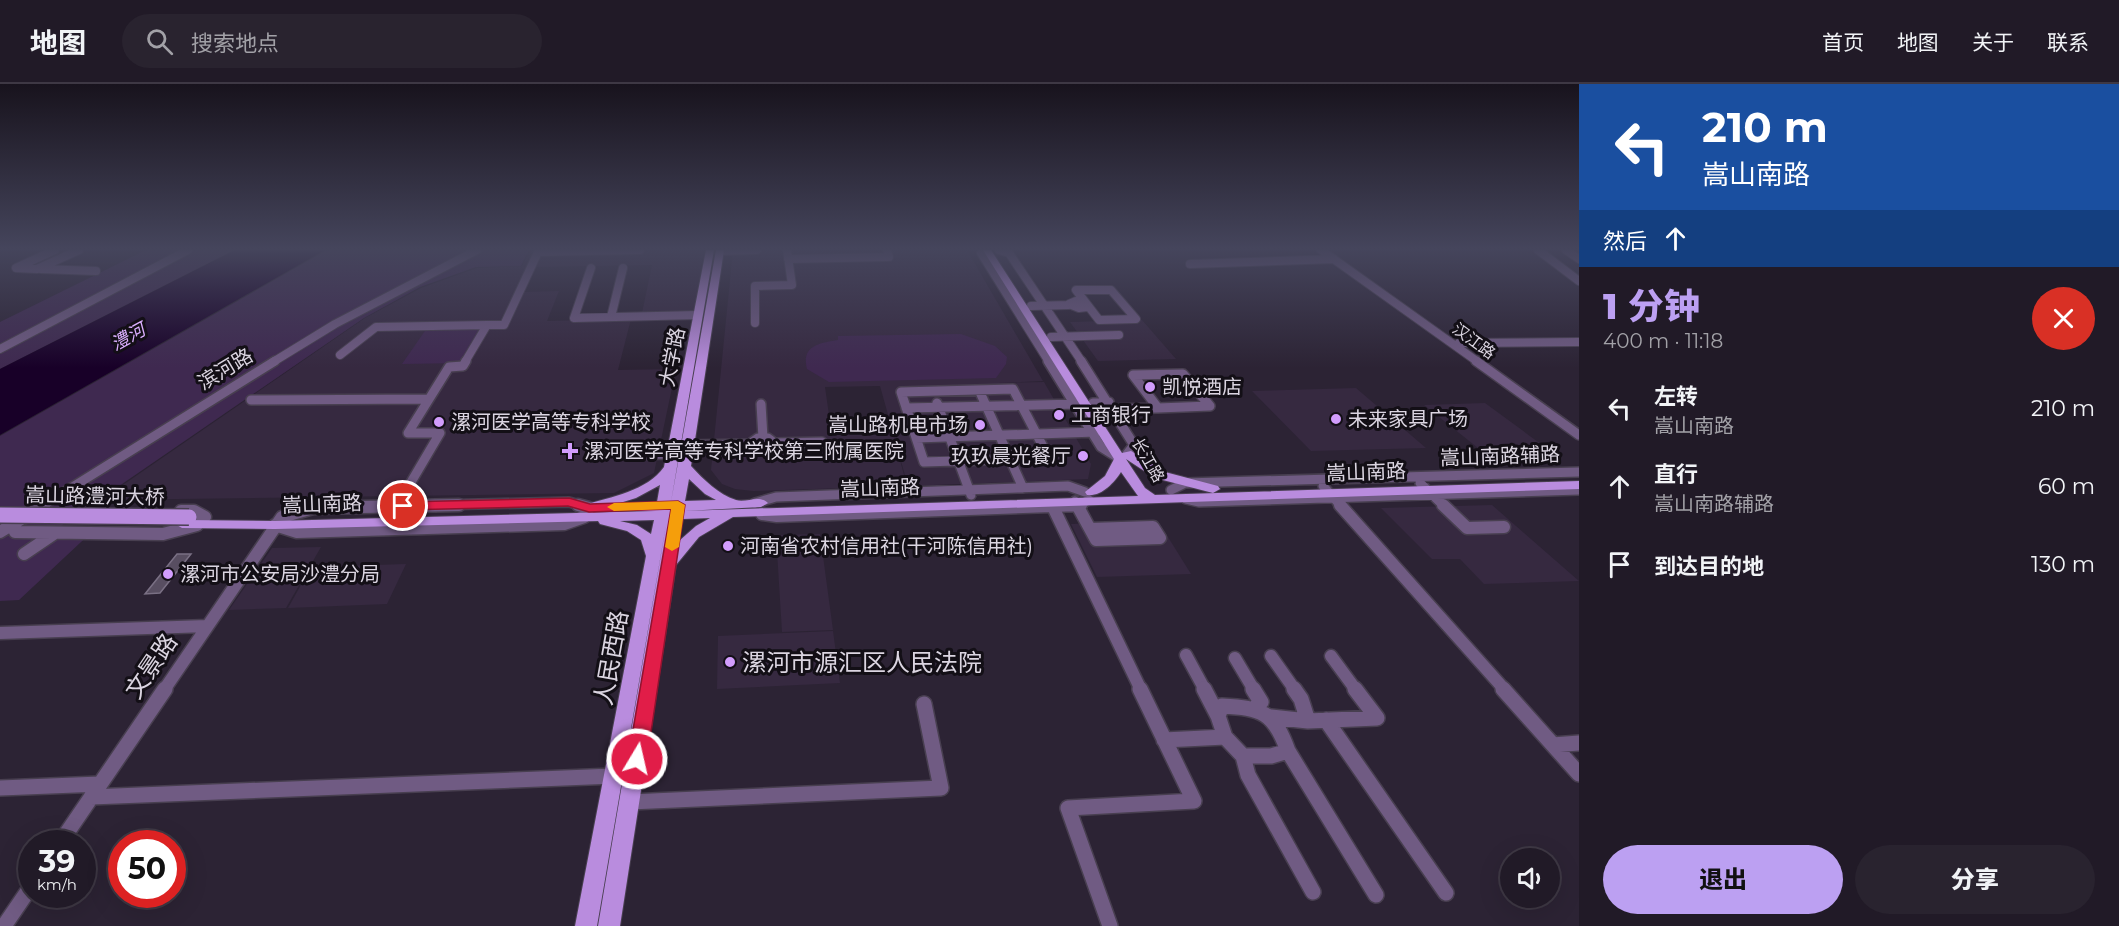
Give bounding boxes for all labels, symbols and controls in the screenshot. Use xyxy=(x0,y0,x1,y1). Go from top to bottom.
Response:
search box xyxy=(122,14,542,68)
icon: search xyxy=(143,25,176,58)
text: 地图 xyxy=(30,26,86,60)
text: 搜索地点 xyxy=(191,30,279,57)
text: 首页 xyxy=(1822,30,1864,55)
text: 地图 xyxy=(1897,30,1939,55)
text: 关于 xyxy=(1972,30,2014,55)
text: 联系 xyxy=(2047,30,2089,55)
text: 210 m xyxy=(1702,101,1828,153)
icon: left xyxy=(1603,108,1681,186)
text: 嵩山南路 xyxy=(1702,158,1810,191)
icon: ahead xyxy=(1659,222,1692,255)
text: 然后 xyxy=(1603,228,1647,255)
text: 1 分钟 xyxy=(1603,284,1700,328)
button: close xyxy=(2032,287,2095,350)
water label: 澧河 xyxy=(107,317,152,355)
street label: 汉江路 xyxy=(1449,319,1499,363)
street label: 大学路 xyxy=(654,325,690,389)
text: 400 m · 11:18 xyxy=(1603,329,1723,353)
street label: 滨河路 xyxy=(193,343,257,395)
place label: 凯悦酒店 xyxy=(1162,375,1242,399)
marker: 凯悦酒店 xyxy=(1143,380,1157,394)
text: 左转 xyxy=(1654,383,1698,410)
icon: left xyxy=(1603,392,1636,425)
text: 210 m xyxy=(2031,395,2095,422)
place label: 工商银行 xyxy=(1071,403,1151,427)
place label: 未来家具广场 xyxy=(1348,407,1468,431)
marker: 工商银行 xyxy=(1052,408,1066,422)
place label: 漯河医学高等专科学校 xyxy=(451,410,651,434)
marker: 未来家具广场 xyxy=(1329,412,1343,426)
place label: 嵩山路机电市场 xyxy=(828,413,968,437)
text: 嵩山南路 xyxy=(1654,414,1734,438)
marker: 漯河医学高等专科学校 xyxy=(432,415,446,429)
marker: 嵩山路机电市场 xyxy=(973,418,987,432)
street label: 长江路 xyxy=(1128,434,1168,486)
place label: 漯河医学高等专科学校第三附属医院 xyxy=(584,439,904,463)
marker: 漯河医学高等专科学校第三附属医院 xyxy=(561,442,579,460)
street label: 嵩山南路辅路 xyxy=(1440,442,1560,470)
place label: 玖玖晨光餐厅 xyxy=(951,444,1071,468)
marker: 玖玖晨光餐厅 xyxy=(1076,449,1090,463)
street label: 嵩山南路 xyxy=(1326,459,1406,485)
text: 直行 xyxy=(1654,461,1698,488)
icon: ahead xyxy=(1603,470,1636,503)
text: 60 m xyxy=(2038,473,2095,500)
street label: 嵩山南路 xyxy=(840,475,920,501)
pin xyxy=(377,480,428,531)
street label: 嵩山路澧河大桥 xyxy=(25,483,165,509)
icon: arrive xyxy=(386,489,419,522)
street label: 嵩山南路 xyxy=(282,491,362,517)
text: 嵩山南路辅路 xyxy=(1654,492,1774,516)
place label: 河南省农村信用社(干河陈信用社) xyxy=(740,534,1033,558)
marker: 河南省农村信用社(干河陈信用社) xyxy=(721,539,735,553)
icon: arrive xyxy=(1603,548,1636,581)
text: 130 m xyxy=(2031,551,2095,578)
text: 到达目的地 xyxy=(1654,553,1764,580)
place label: 漯河市公安局沙澧分局 xyxy=(180,562,380,586)
marker: 漯河市公安局沙澧分局 xyxy=(161,567,175,581)
street label: 人民西路 xyxy=(588,608,634,708)
street label: 文景路 xyxy=(119,628,183,704)
place label: 漯河市源汇区人民法院 xyxy=(742,648,982,677)
marker: 漯河市源汇区人民法院 xyxy=(723,655,737,669)
position arrow xyxy=(605,727,669,791)
speed limit sign: 50 xyxy=(108,830,186,908)
text: 39 xyxy=(39,843,75,880)
button: 退出 xyxy=(1603,845,1843,914)
button: 分享 xyxy=(1855,845,2095,914)
map controls xyxy=(1500,848,1560,908)
button: sound xyxy=(1500,848,1560,908)
text: km/h xyxy=(37,875,77,894)

